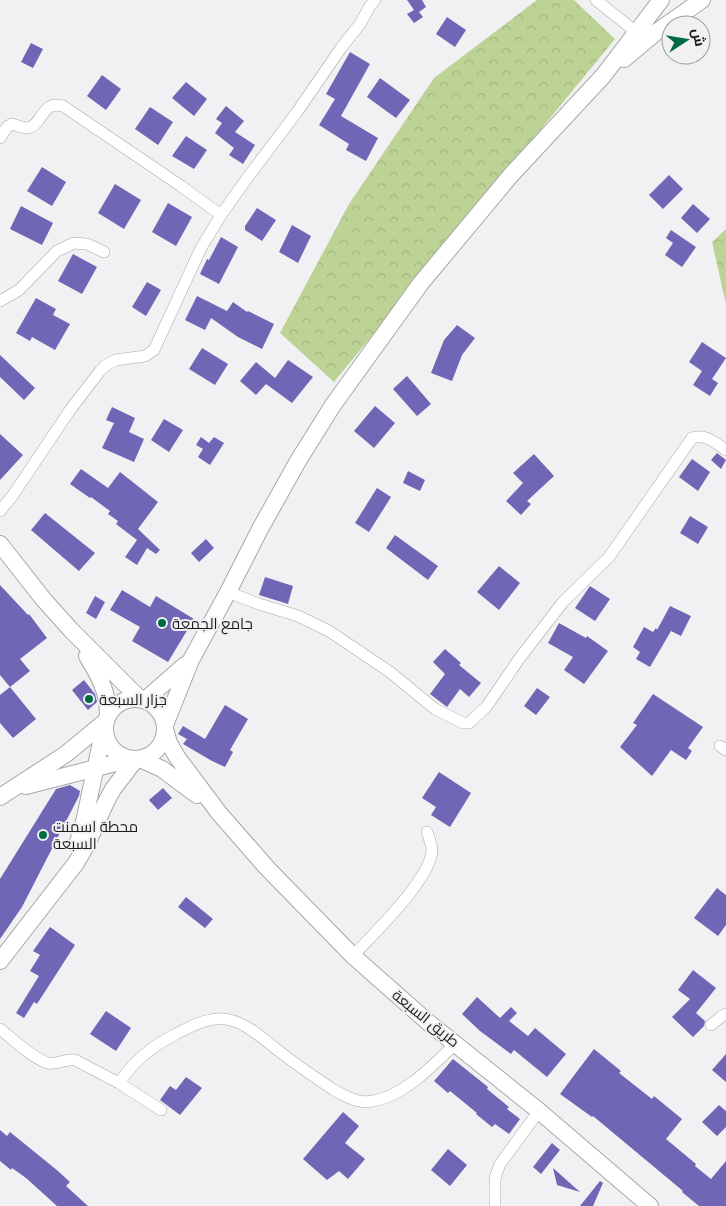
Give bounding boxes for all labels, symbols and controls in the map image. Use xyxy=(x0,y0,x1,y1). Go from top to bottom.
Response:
north arrow xyxy=(661,15,711,65)
text: ش xyxy=(688,27,708,48)
place label: جامع الجمعة xyxy=(172,615,253,635)
marker: جامع الجمعة xyxy=(156,617,168,629)
place label: جزار السبعة xyxy=(99,691,167,709)
marker: جزار السبعة xyxy=(83,693,95,705)
place label: محطة اسمنت السبعة xyxy=(53,818,138,852)
marker: محطة اسمنت السبعة xyxy=(37,829,49,841)
street label: طريق السبعة xyxy=(388,986,463,1052)

